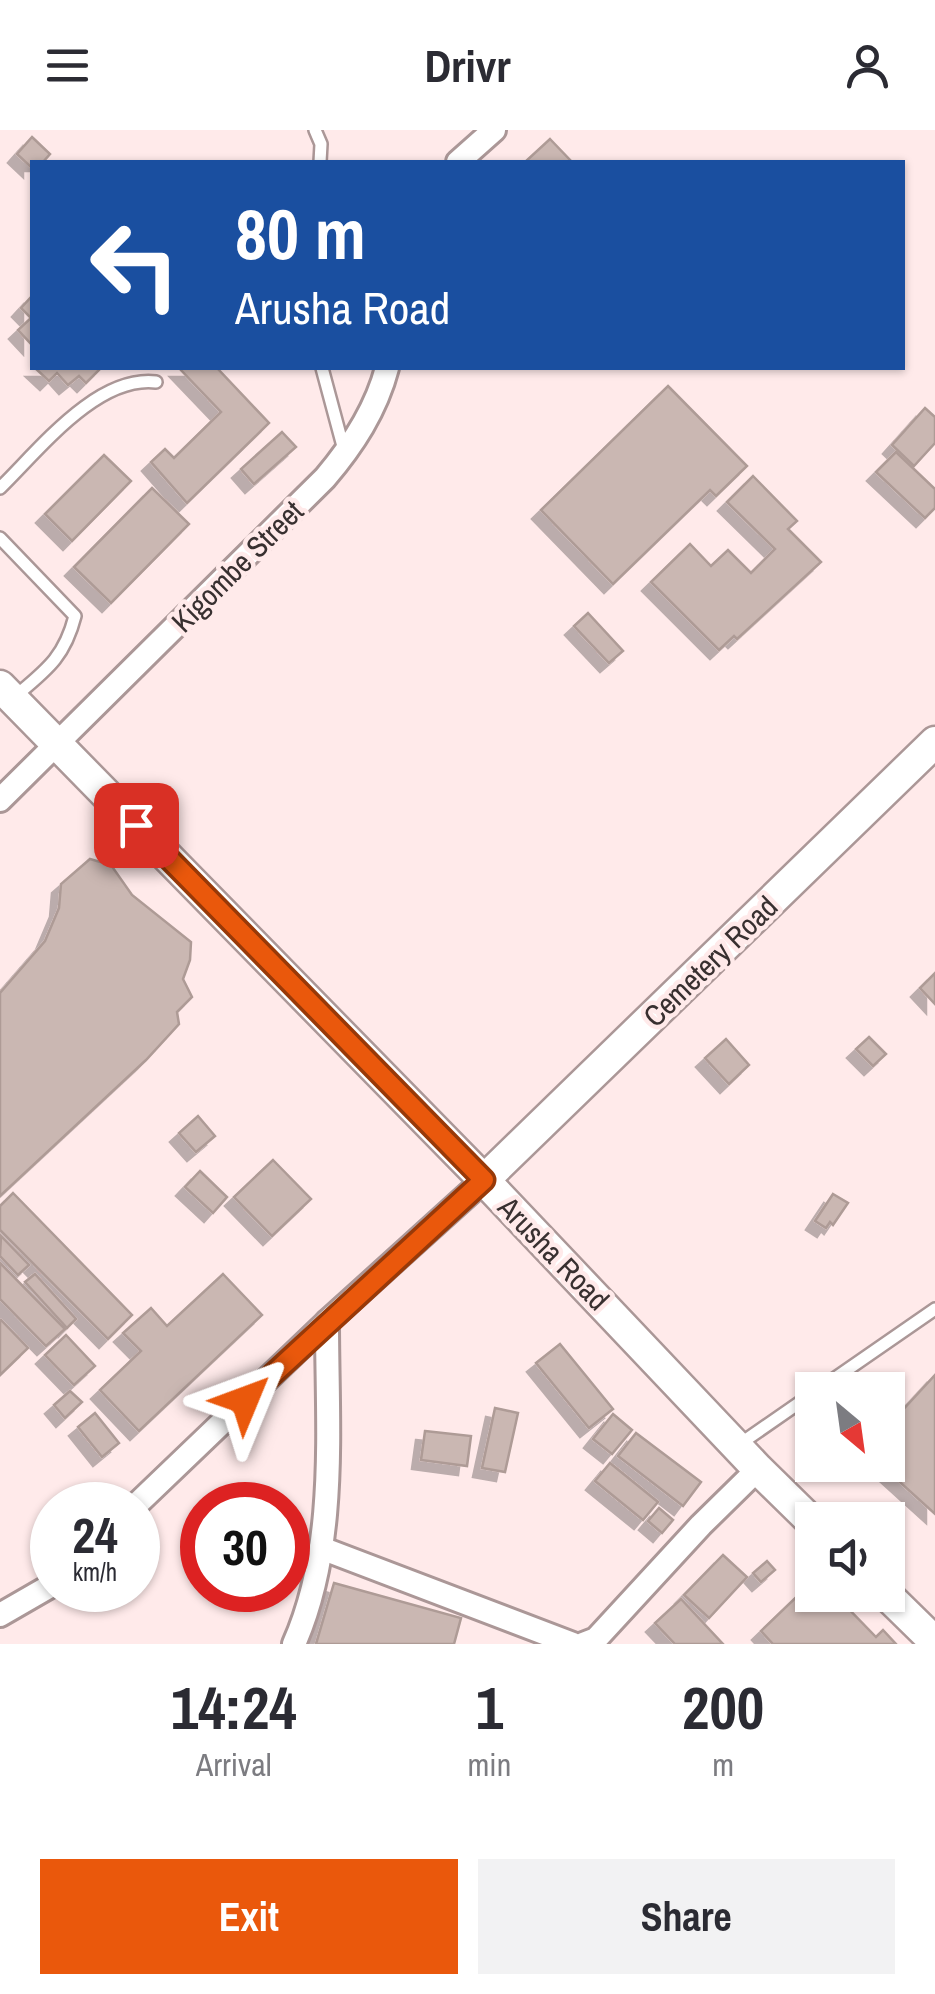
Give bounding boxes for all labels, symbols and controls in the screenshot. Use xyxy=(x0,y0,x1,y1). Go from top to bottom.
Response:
text: Drivr xyxy=(424,35,511,96)
icon: menu xyxy=(40,38,95,93)
icon: person xyxy=(840,38,895,93)
text: 80 m xyxy=(235,187,366,281)
icon: left xyxy=(70,200,200,330)
text: Arusha Road xyxy=(235,277,450,338)
street label: Kigombe Street xyxy=(162,491,312,641)
pin xyxy=(94,783,179,868)
icon: arrive xyxy=(109,798,164,853)
street label: Cemetery Road xyxy=(634,887,786,1035)
street label: Arusha Road xyxy=(489,1187,618,1319)
position arrow xyxy=(193,1348,297,1452)
north arrow xyxy=(795,1372,905,1482)
map controls xyxy=(795,1372,905,1612)
speed limit sign: 30 xyxy=(180,1482,310,1612)
text: 24 xyxy=(72,1501,118,1569)
button: sound xyxy=(795,1502,905,1612)
text: km/h xyxy=(73,1555,117,1589)
text: 14:24 xyxy=(171,1667,297,1748)
text: 1 xyxy=(476,1667,503,1748)
text: 200 xyxy=(682,1667,764,1748)
text: Arrival xyxy=(196,1743,272,1786)
text: min xyxy=(467,1743,511,1786)
text: m xyxy=(712,1743,734,1786)
button: Exit xyxy=(40,1859,458,1974)
button: Share xyxy=(478,1859,895,1974)

